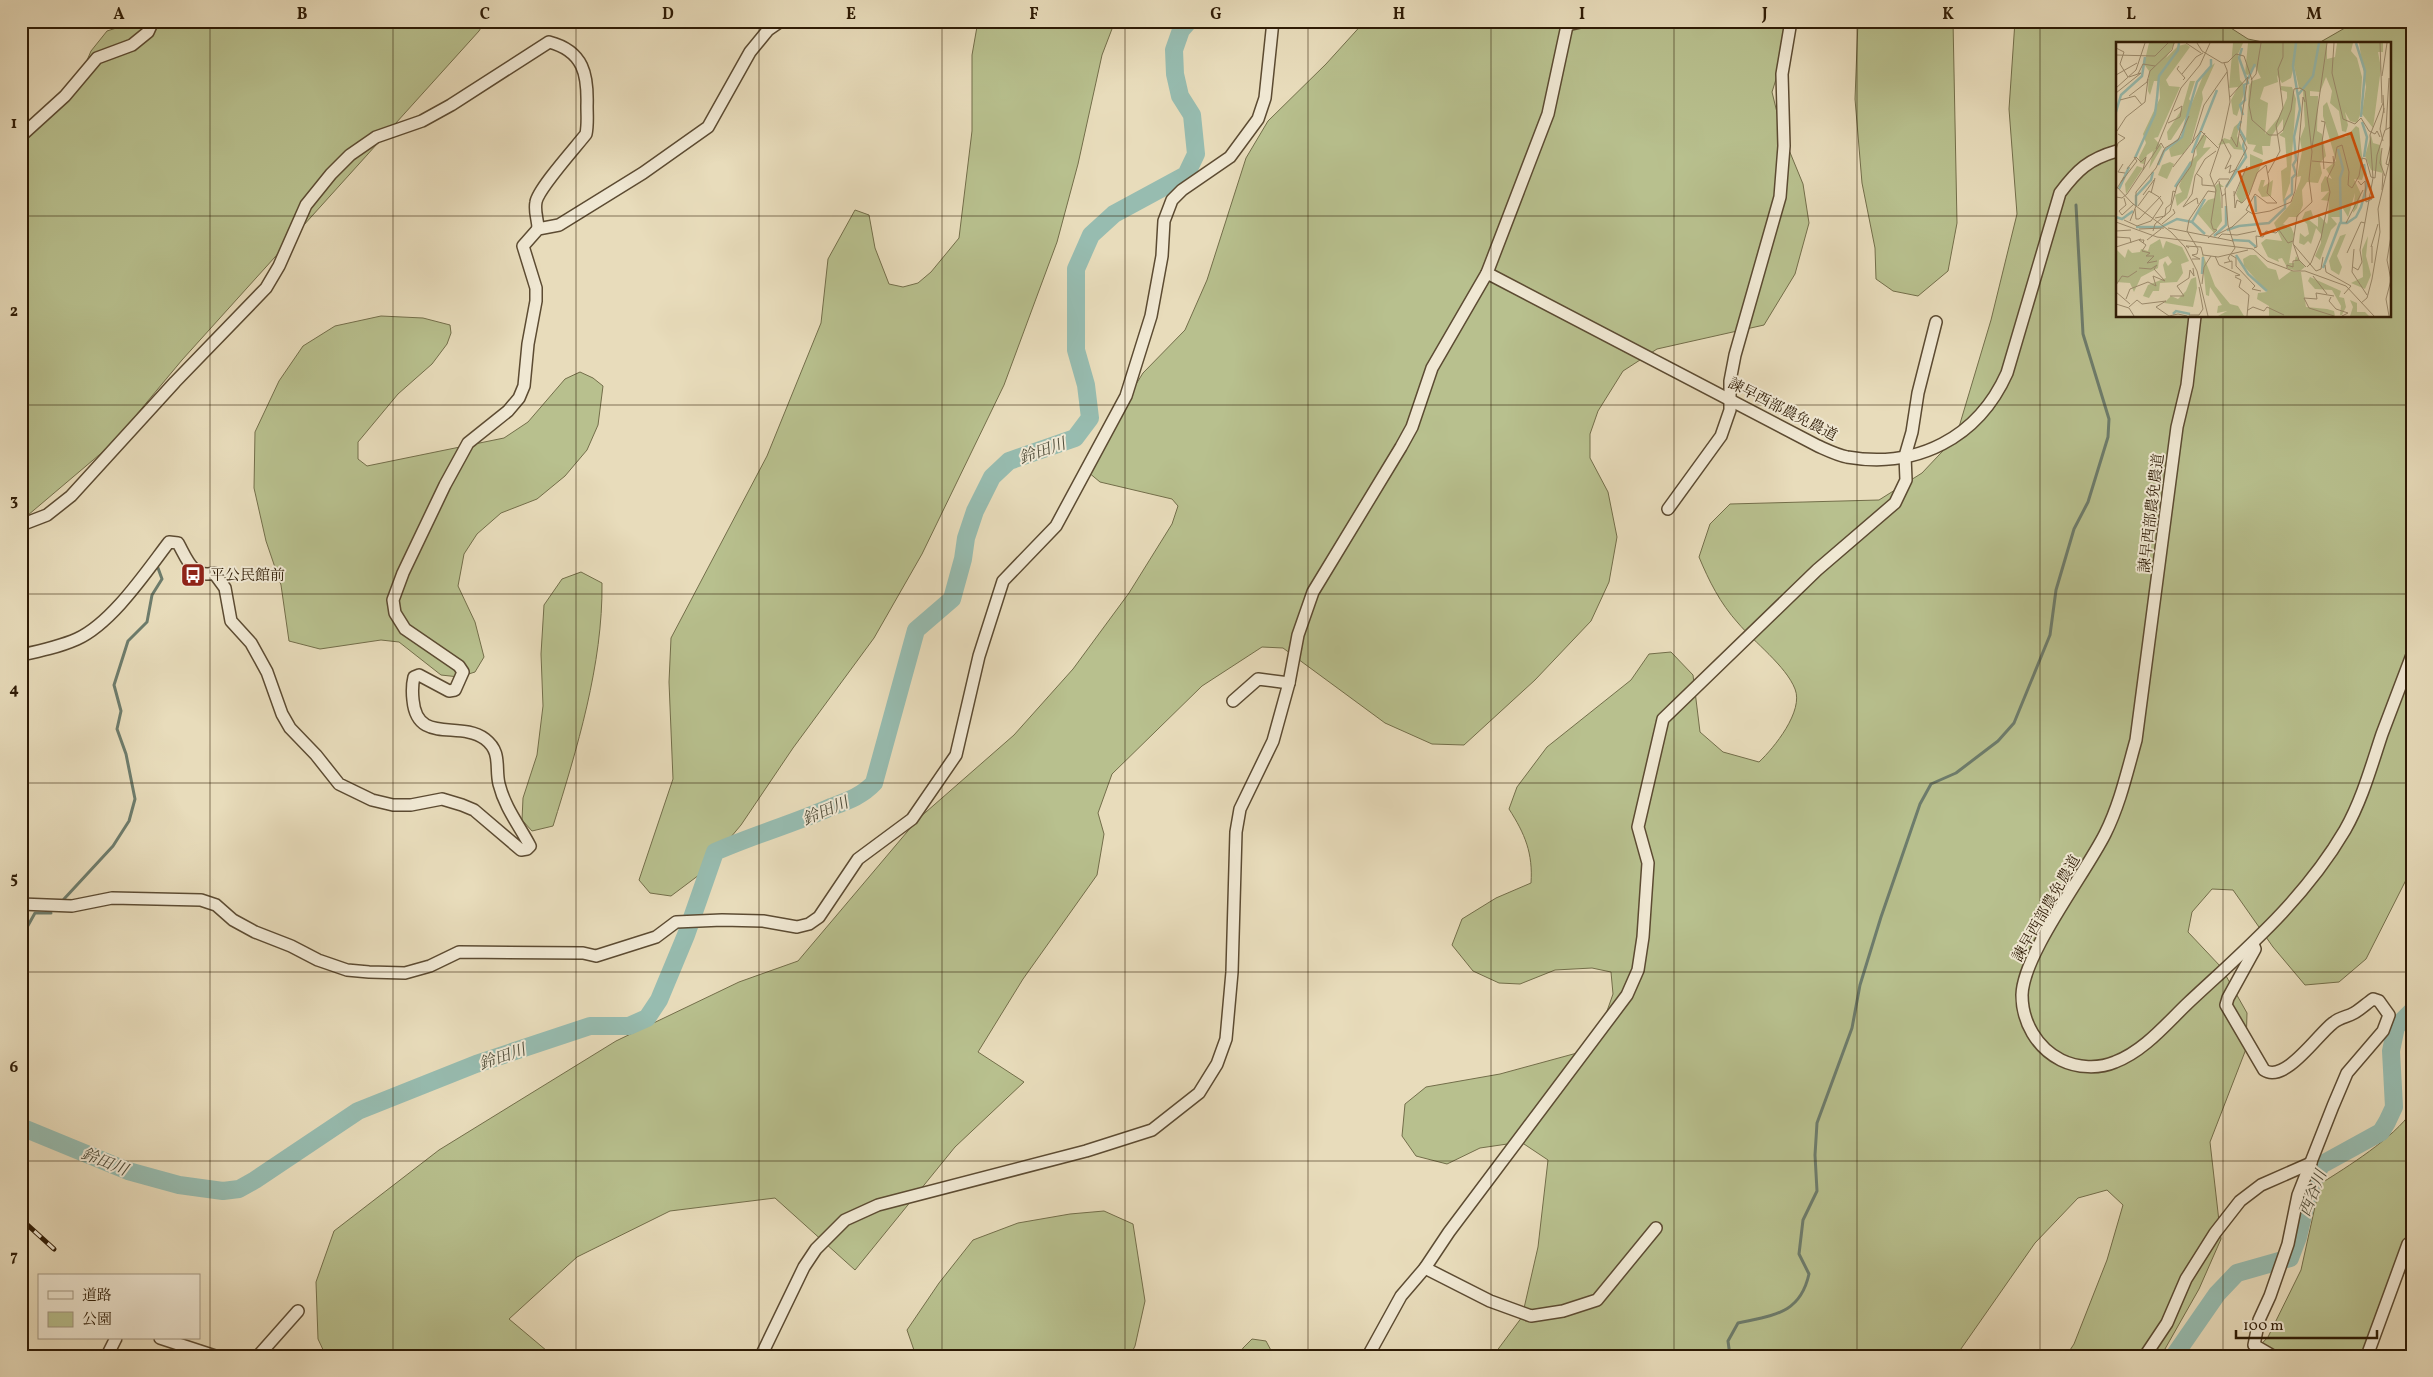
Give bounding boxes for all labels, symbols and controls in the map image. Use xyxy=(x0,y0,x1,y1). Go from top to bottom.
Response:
text: A xyxy=(113,4,125,26)
text: B xyxy=(297,4,308,26)
text: C xyxy=(480,4,490,26)
text: D xyxy=(662,4,674,26)
text: E xyxy=(846,4,856,26)
text: F xyxy=(1029,4,1039,26)
text: G xyxy=(1210,4,1222,26)
text: H xyxy=(1393,4,1405,26)
text: I xyxy=(1579,4,1585,26)
text: J xyxy=(1761,4,1768,26)
text: K xyxy=(1942,4,1954,26)
text: L xyxy=(2126,4,2136,26)
text: M xyxy=(2306,4,2322,26)
inset map xyxy=(2116,42,2390,318)
text: 1 xyxy=(11,113,17,135)
text: 2 xyxy=(10,301,18,323)
street label: 諫早西部農免農道 xyxy=(1724,374,1841,447)
water label: 鈴田川 xyxy=(1016,433,1071,470)
street label: 諫早西部農免農道 xyxy=(2135,452,2170,574)
text: 3 xyxy=(10,490,18,512)
bus stop icon: 平公民館前 xyxy=(180,562,206,588)
place label: 平公民館前 xyxy=(210,566,285,587)
text: 4 xyxy=(9,679,19,701)
water label: 鈴田川 xyxy=(799,792,854,831)
street label: 諫早西部農免農道 xyxy=(2008,852,2086,966)
text: 5 xyxy=(10,868,18,890)
water label: 鈴田川 xyxy=(476,1039,531,1076)
text: 6 xyxy=(10,1057,19,1079)
water label: 鈴田川 xyxy=(78,1144,132,1183)
water label: 西谷川 xyxy=(2295,1166,2334,1220)
text: 7 xyxy=(10,1246,18,1268)
legend xyxy=(38,1274,200,1340)
text: 道路 xyxy=(82,1286,112,1307)
scale bar xyxy=(2236,1307,2377,1339)
text: 公園 xyxy=(82,1310,112,1331)
text: 100 m xyxy=(2243,1316,2283,1337)

